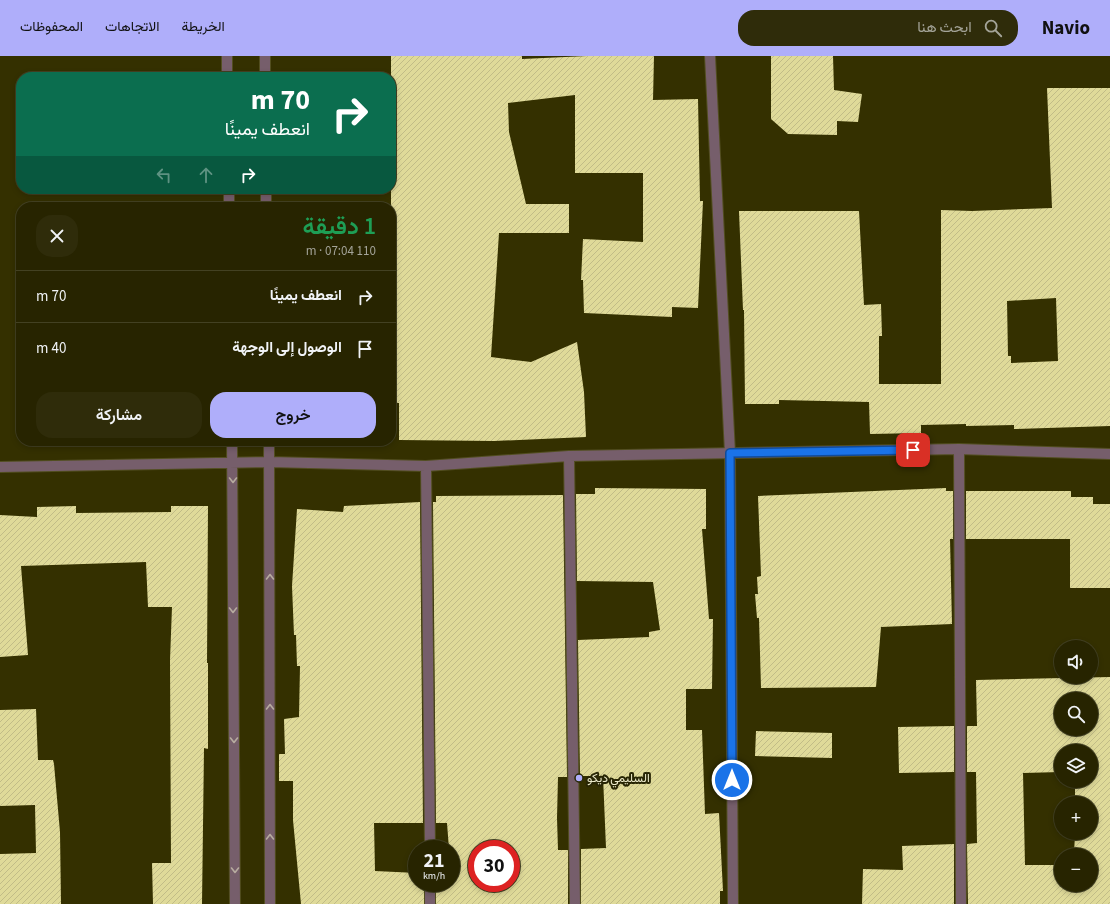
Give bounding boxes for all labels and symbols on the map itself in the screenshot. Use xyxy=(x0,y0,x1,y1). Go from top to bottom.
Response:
pin xyxy=(896,433,930,467)
one-way arrow xyxy=(229,477,237,483)
one-way arrow xyxy=(266,574,274,580)
one-way arrow xyxy=(229,607,237,613)
one-way arrow xyxy=(266,704,274,710)
one-way arrow xyxy=(230,737,238,743)
position arrow xyxy=(711,759,753,801)
place label: السليمي ديكو xyxy=(587,770,650,788)
marker: السليمي ديكو xyxy=(574,773,584,783)
one-way arrow xyxy=(266,834,274,840)
speed limit sign: 30 xyxy=(468,840,520,892)
one-way arrow xyxy=(231,867,239,873)

